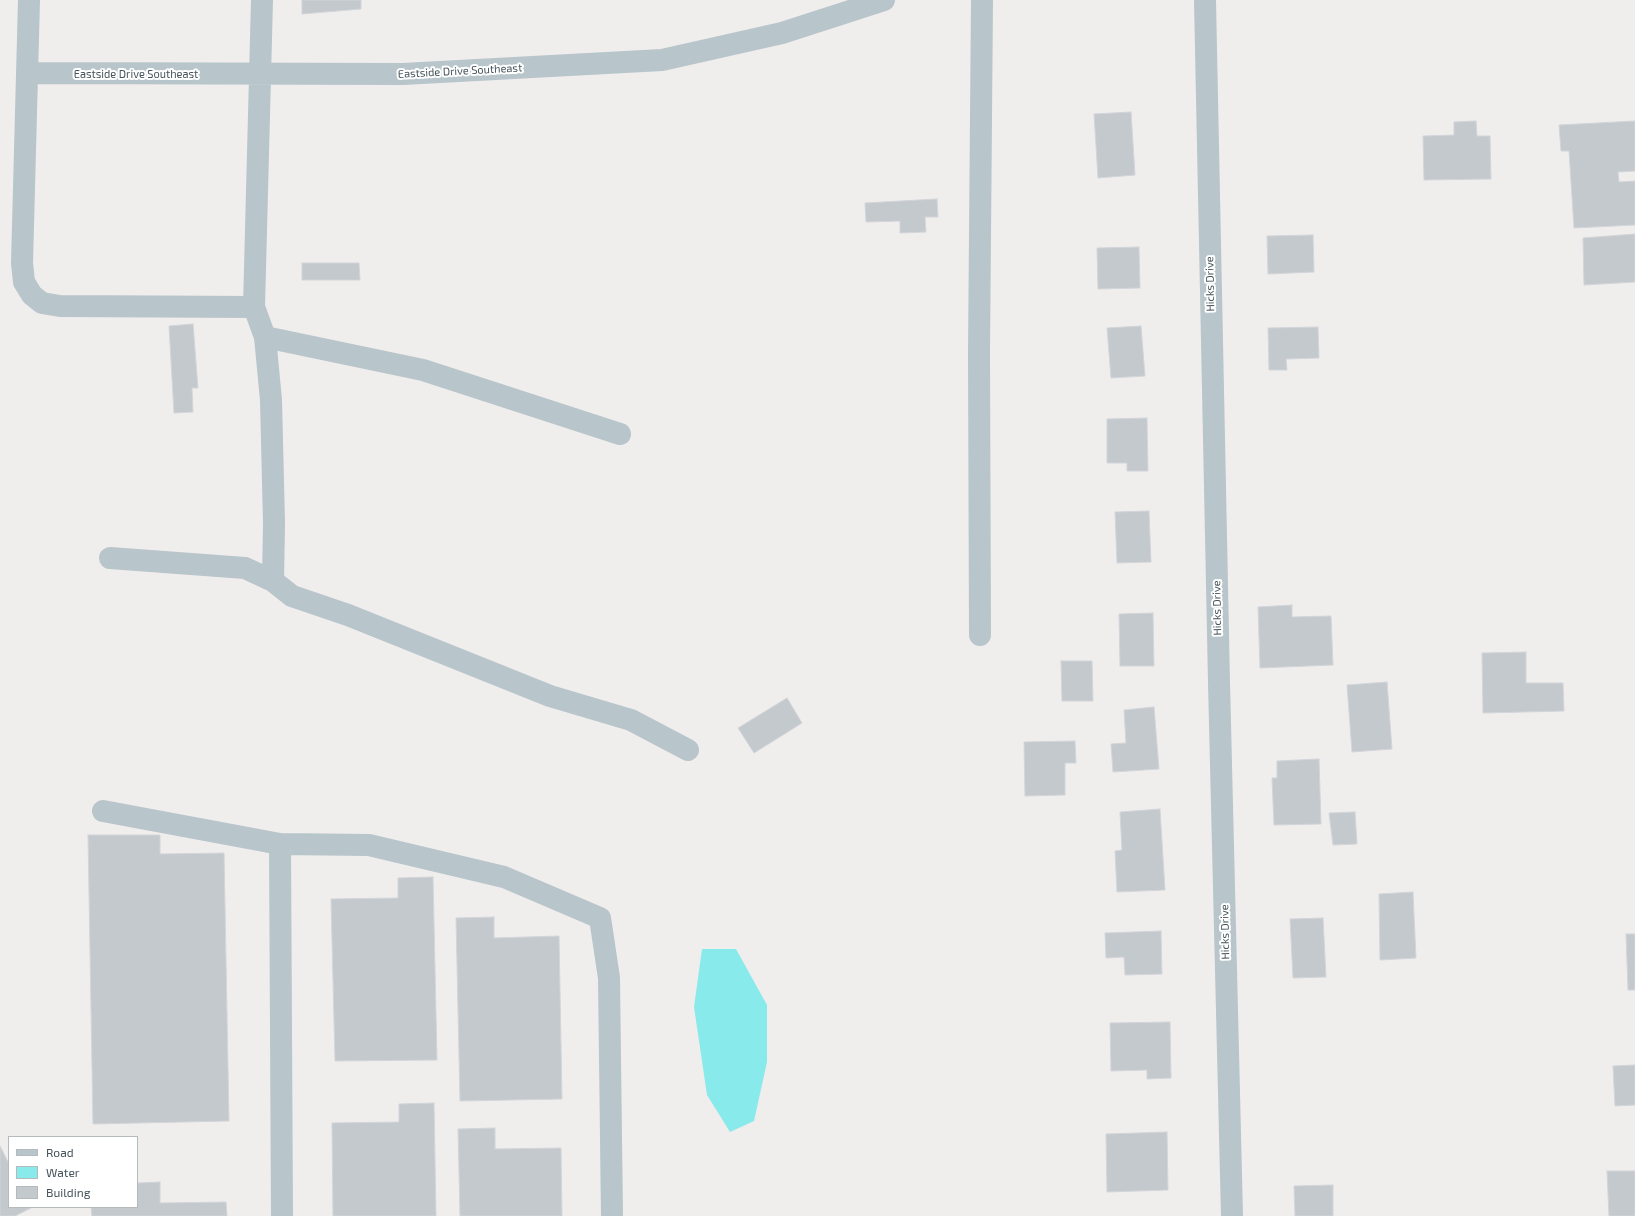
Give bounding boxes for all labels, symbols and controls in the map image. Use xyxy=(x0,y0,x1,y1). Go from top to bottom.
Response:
street label: Eastside Drive Southeast xyxy=(397,61,523,81)
street label: Eastside Drive Southeast xyxy=(74,67,198,81)
street label: Hicks Drive xyxy=(1203,256,1217,312)
street label: Hicks Drive xyxy=(1210,580,1224,636)
street label: Hicks Drive xyxy=(1218,904,1232,960)
legend xyxy=(8,1136,138,1208)
text: Road xyxy=(46,1145,74,1159)
text: Water xyxy=(46,1165,80,1179)
text: Building xyxy=(46,1185,90,1199)

